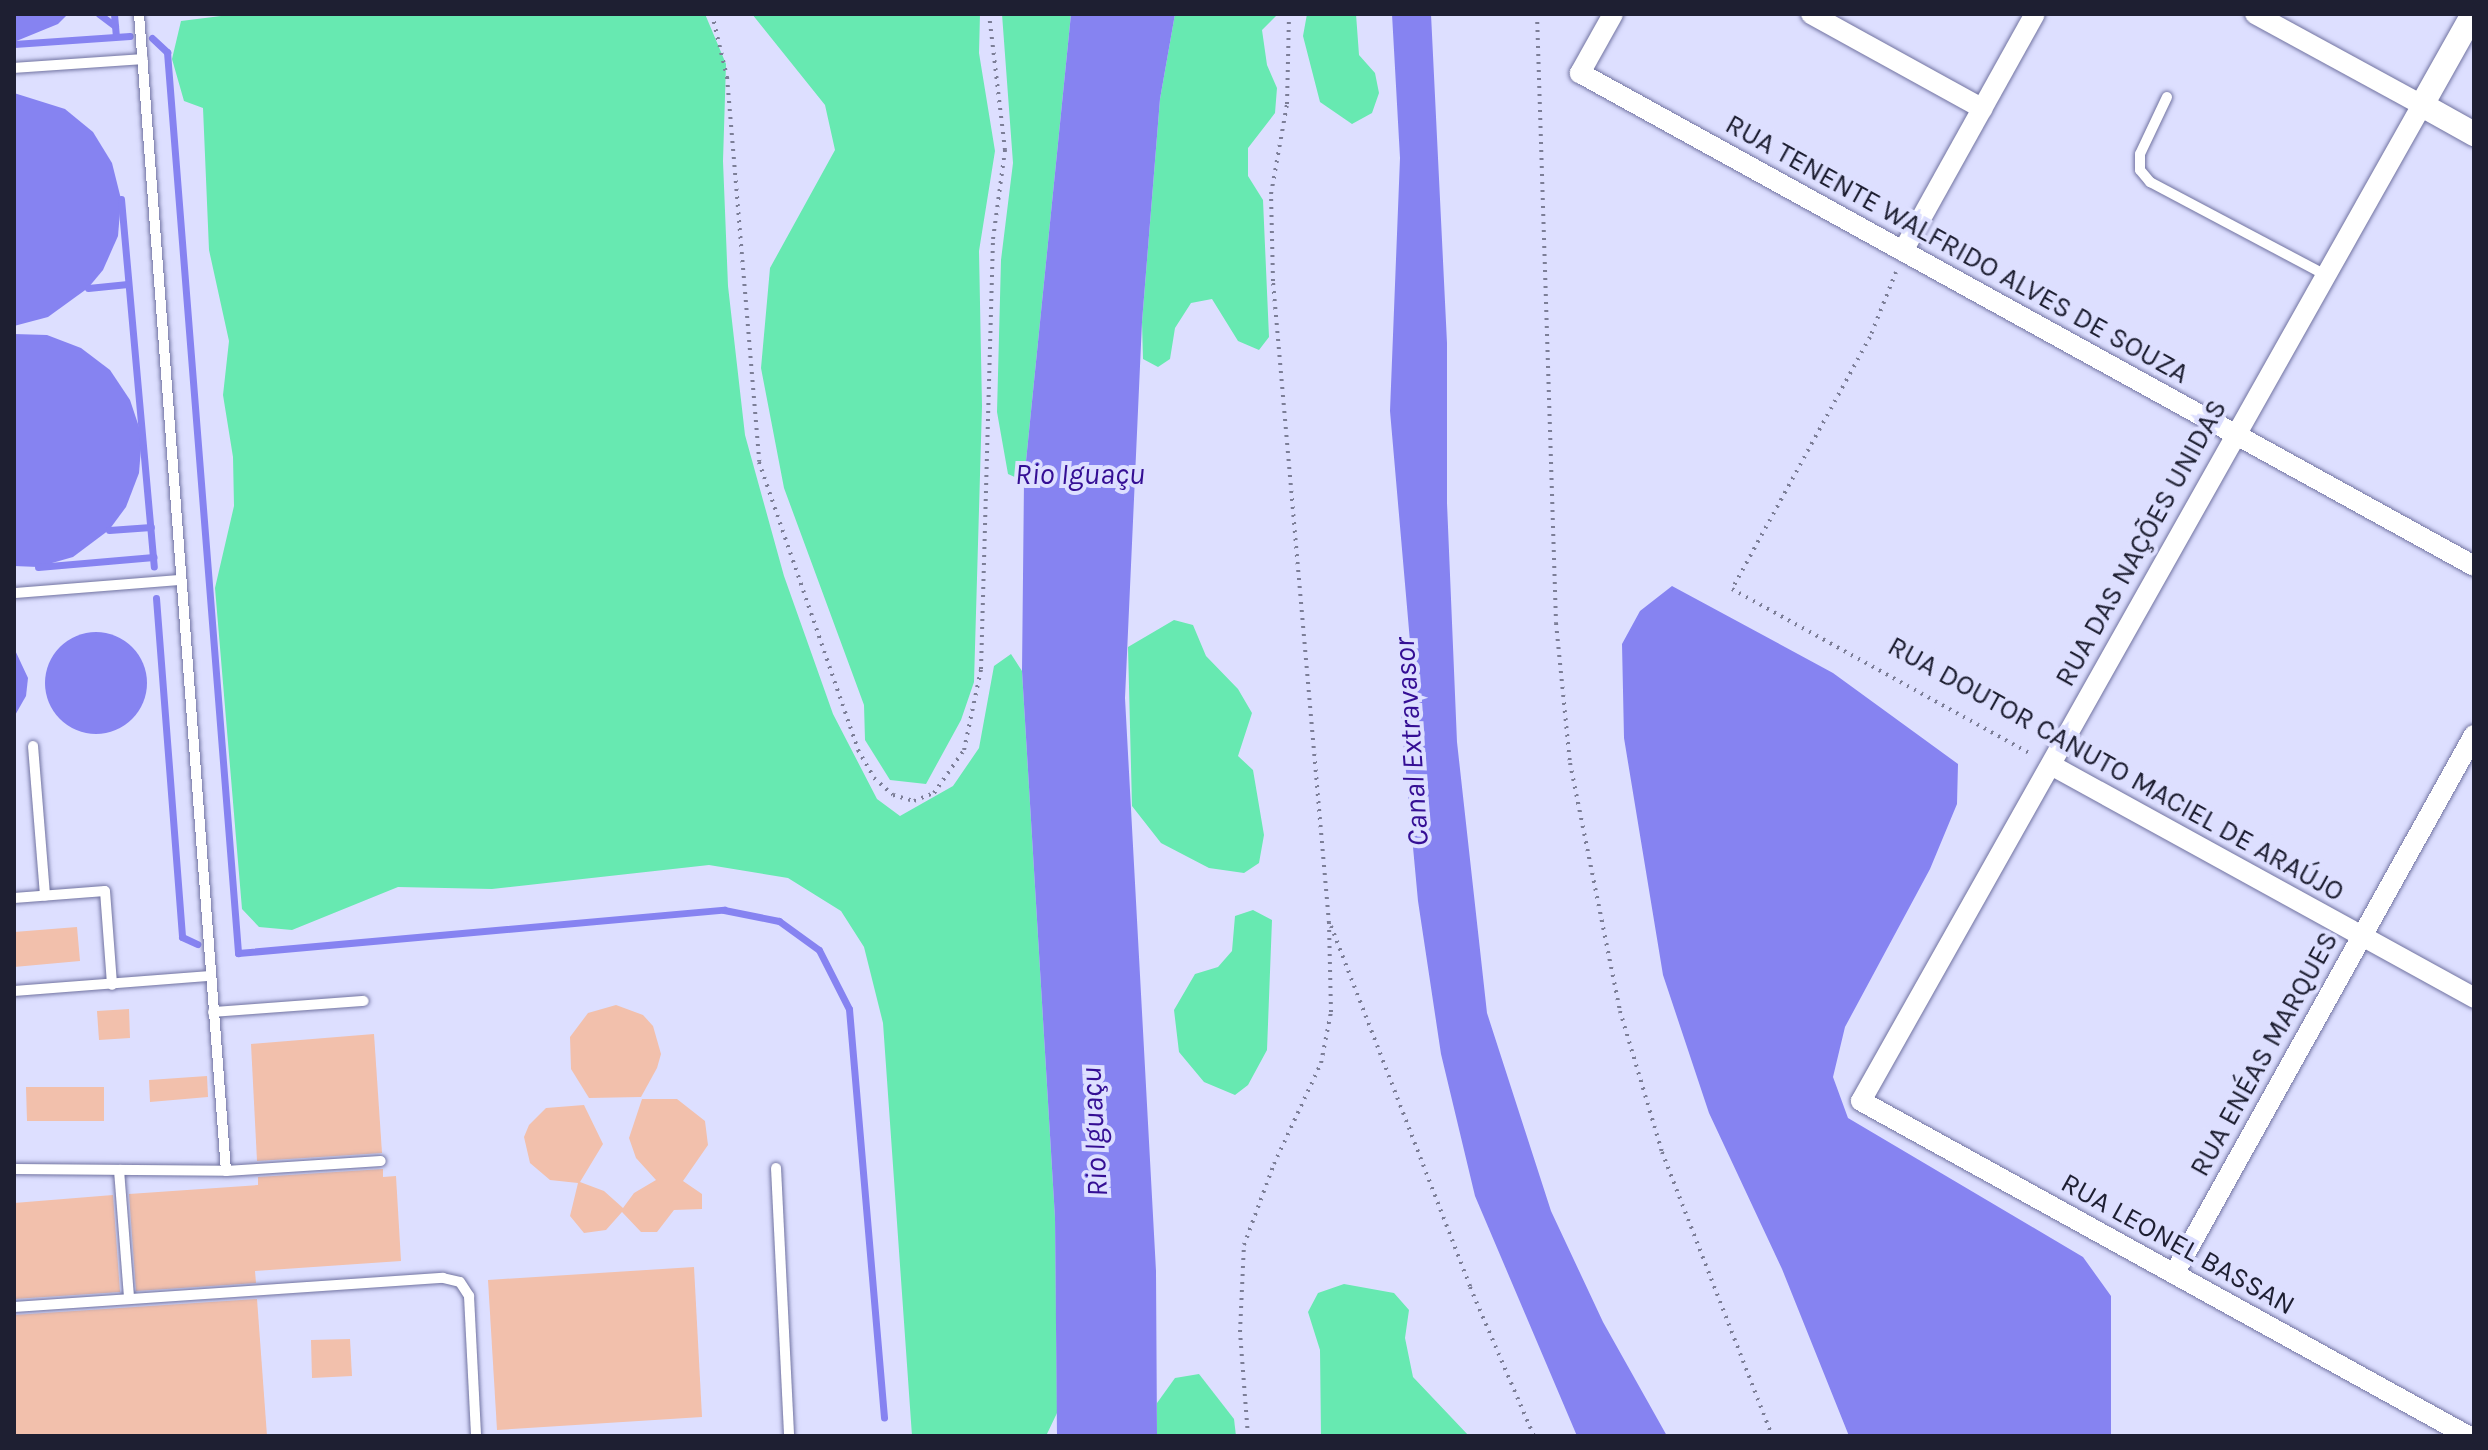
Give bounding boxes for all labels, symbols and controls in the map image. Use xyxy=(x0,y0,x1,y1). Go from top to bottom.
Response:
street label: RUA TENENTE WALFRIDO ALVES DE SOUZA xyxy=(1720,107,2194,391)
street label: RUA DAS NAÇÕES UNIDAS xyxy=(2048,394,2234,692)
water label: Rio Iguaçu xyxy=(1015,456,1145,492)
street label: RUA DOUTOR CANUTO MACIEL DE ARAÚJO xyxy=(1882,629,2350,909)
water label: Canal Extravasor xyxy=(1386,636,1436,848)
street label: RUA ENÉAS MARQUES xyxy=(2183,926,2345,1182)
water label: Rio Iguaçu xyxy=(1073,1066,1115,1198)
street label: RUA LEONEL BASSAN xyxy=(2055,1166,2301,1322)

